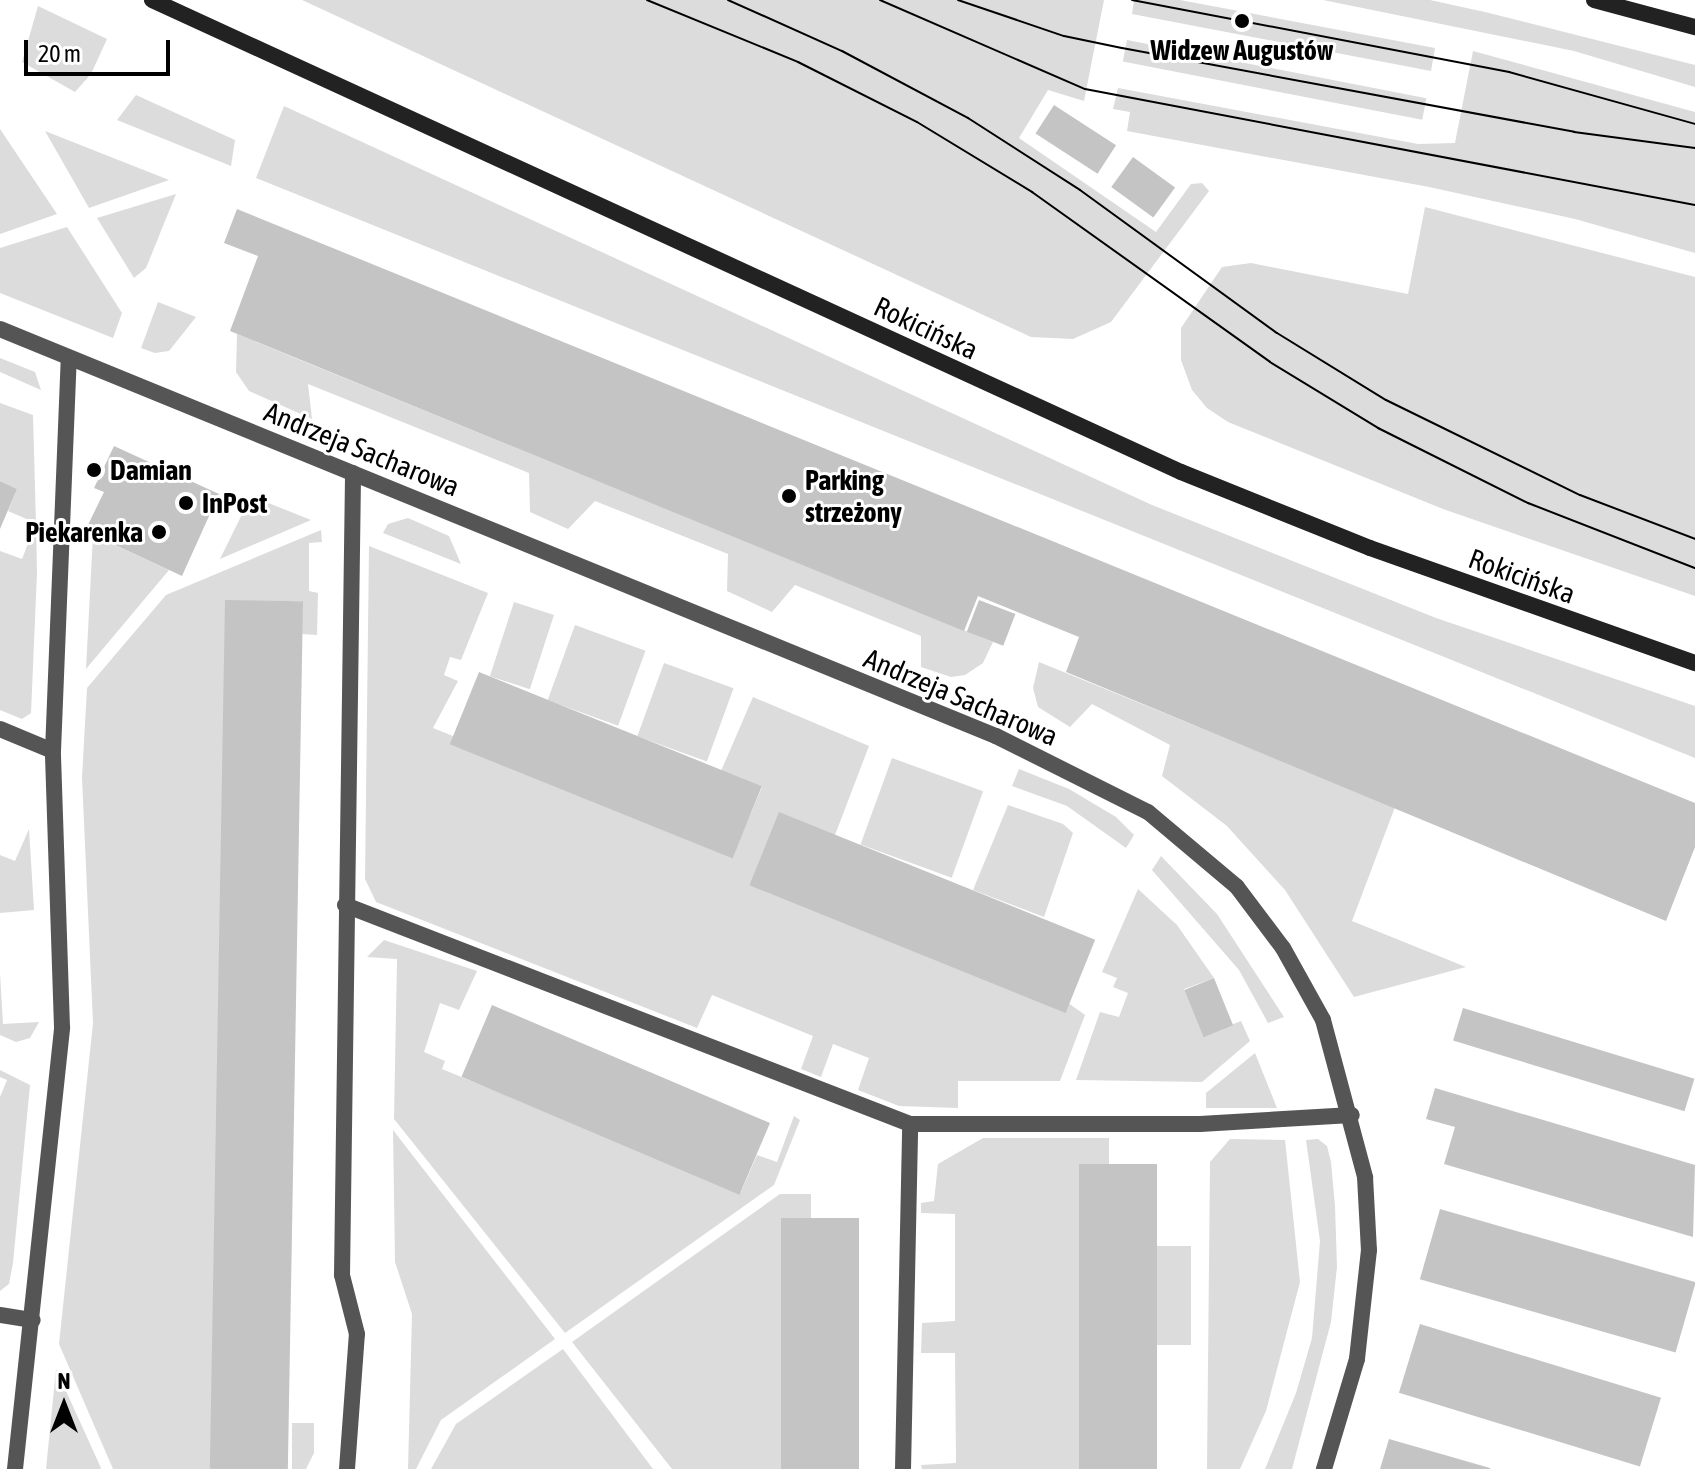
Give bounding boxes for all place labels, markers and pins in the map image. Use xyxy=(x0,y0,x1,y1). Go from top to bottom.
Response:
marker: Widzew Augustów xyxy=(1233,12,1251,30)
place label: Widzew Augustów xyxy=(1151,33,1333,67)
place label: Damian xyxy=(110,453,192,487)
marker: Damian xyxy=(85,461,103,479)
place label: Parking strzeżony xyxy=(805,463,902,529)
place label: InPost xyxy=(202,486,267,520)
marker: Parking strzeżony xyxy=(780,487,798,505)
marker: InPost xyxy=(177,494,195,512)
place label: Piekarenka xyxy=(25,515,143,549)
marker: Piekarenka xyxy=(150,523,168,541)

